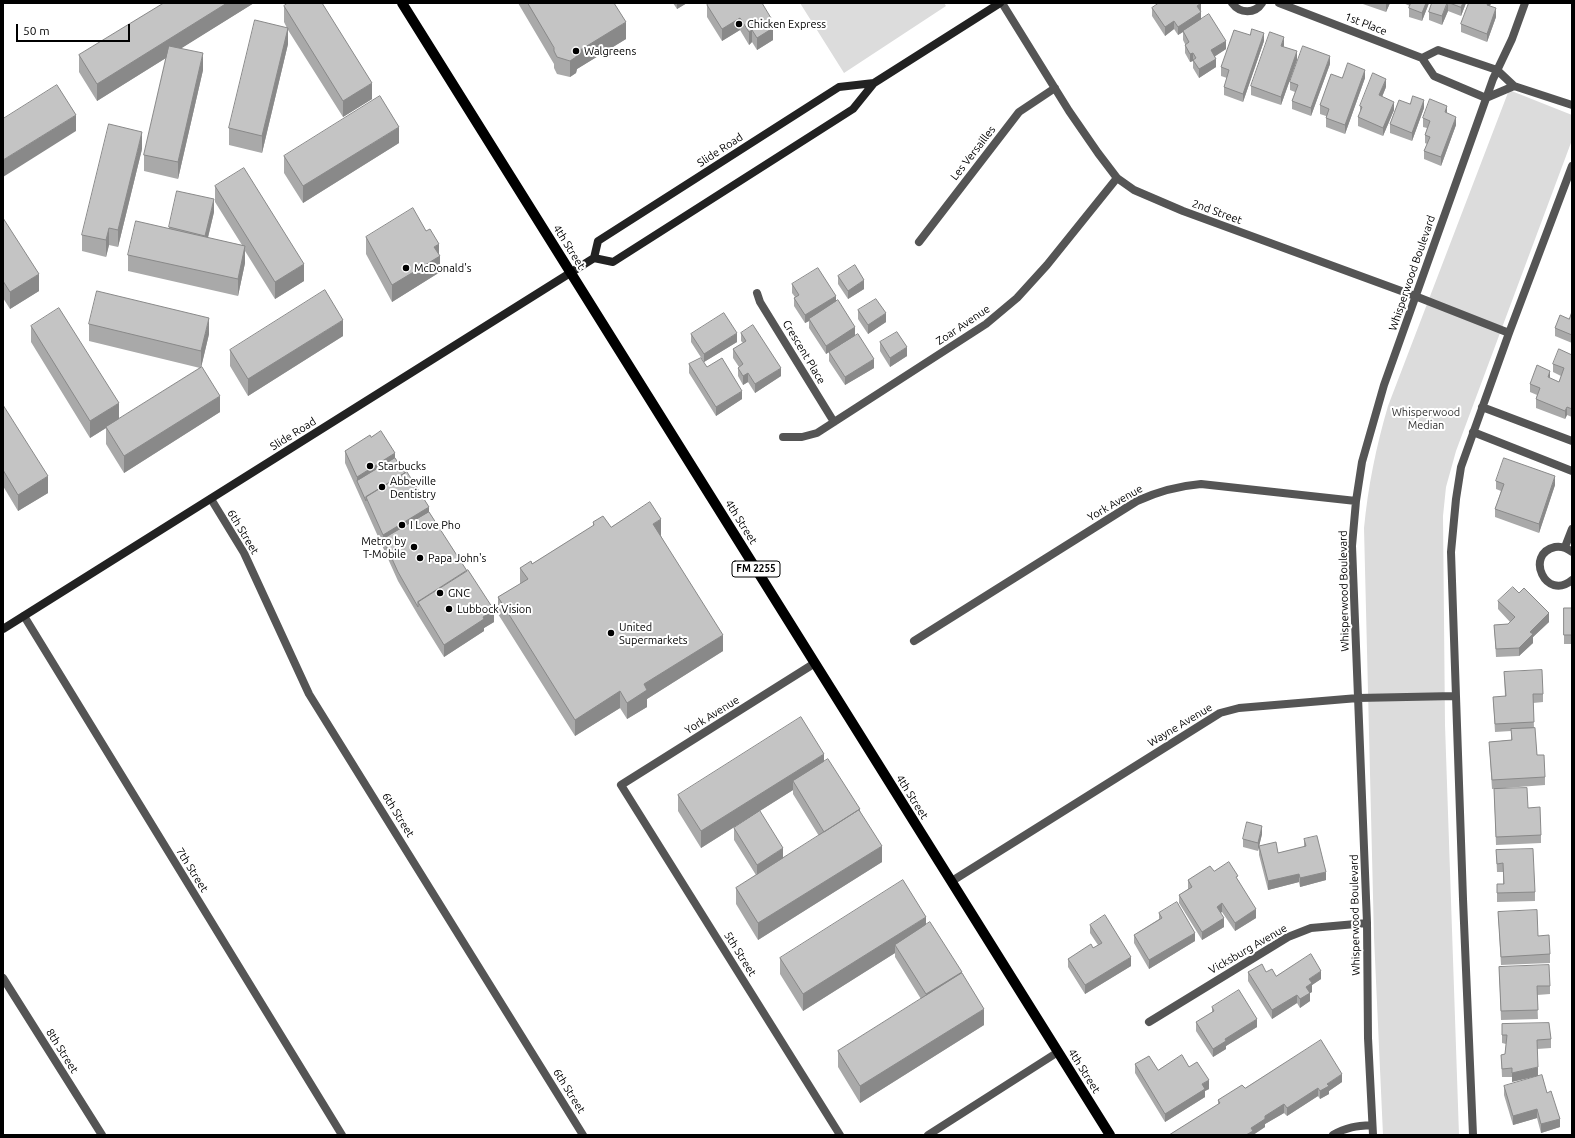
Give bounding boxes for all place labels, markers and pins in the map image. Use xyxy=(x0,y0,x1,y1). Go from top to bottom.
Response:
place label: Chicken Express xyxy=(747,17,826,31)
marker: Chicken Express xyxy=(734,19,744,29)
place label: Walgreens xyxy=(584,44,636,58)
marker: Walgreens xyxy=(571,46,581,56)
place label: McDonald's xyxy=(414,261,472,275)
marker: McDonald's xyxy=(401,263,411,273)
place label: Starbucks xyxy=(378,459,426,473)
marker: Starbucks xyxy=(365,461,375,471)
place label: Abbeville Dentistry xyxy=(390,474,436,500)
marker: Abbeville Dentistry xyxy=(377,482,387,492)
place label: I Love Pho xyxy=(410,518,461,532)
marker: I Love Pho xyxy=(397,520,407,530)
place label: Metro by T-Mobile xyxy=(361,534,406,560)
marker: Metro by T-Mobile xyxy=(409,542,419,552)
place label: Papa John's xyxy=(428,551,486,565)
marker: Papa John's xyxy=(415,553,425,563)
place label: GNC xyxy=(448,586,470,600)
marker: GNC xyxy=(435,588,445,598)
place label: Lubbock Vision xyxy=(457,602,532,616)
marker: Lubbock Vision xyxy=(444,604,454,614)
place label: United Supermarkets xyxy=(619,620,688,646)
marker: United Supermarkets xyxy=(606,628,616,638)

